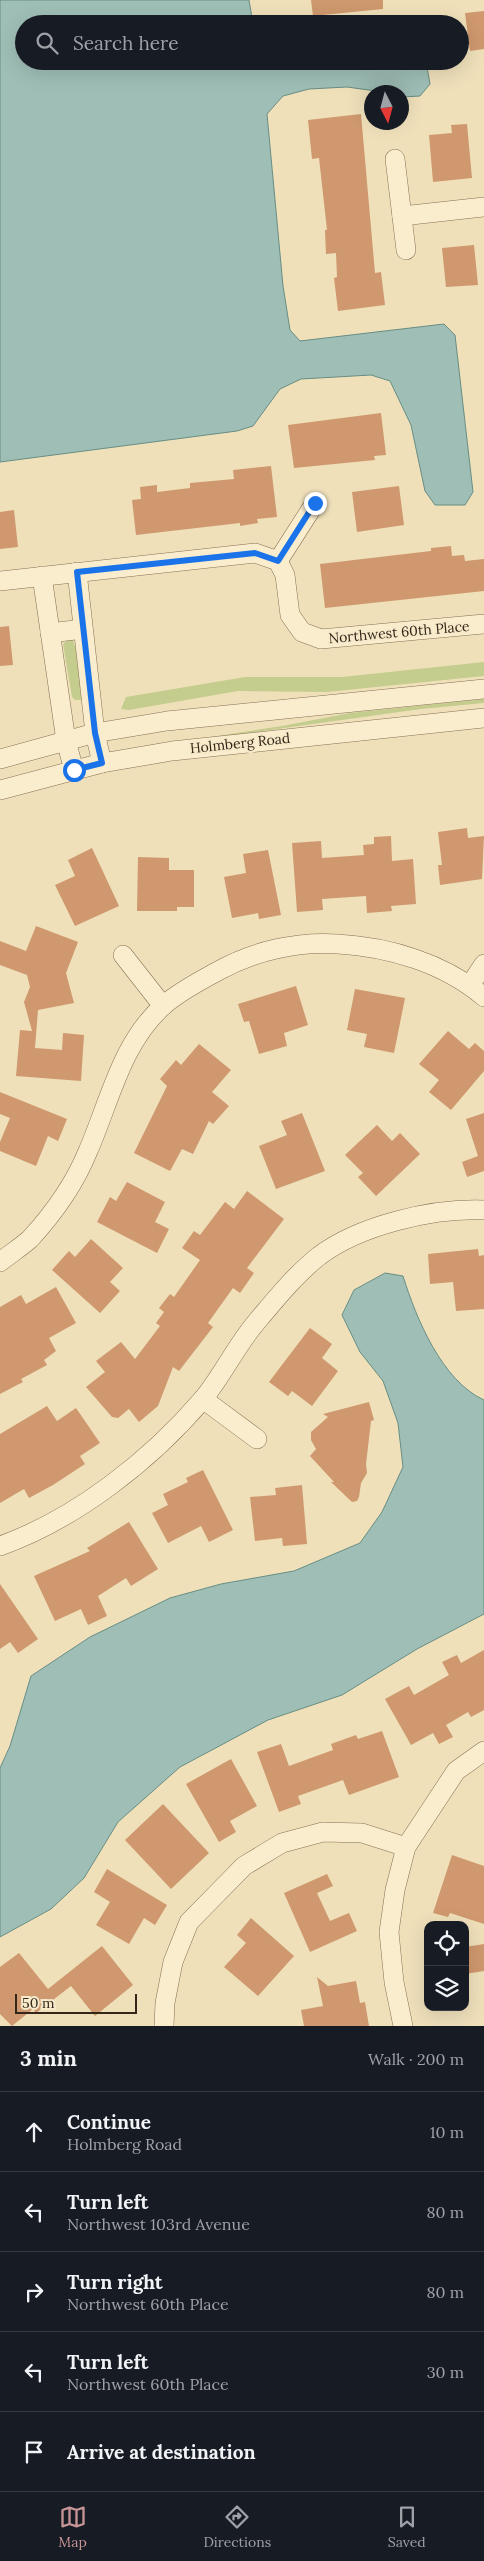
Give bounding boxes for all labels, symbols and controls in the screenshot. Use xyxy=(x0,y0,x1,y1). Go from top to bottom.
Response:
search box xyxy=(15,15,469,70)
icon: search xyxy=(33,29,61,57)
text: Search here xyxy=(73,31,179,55)
north arrow xyxy=(364,85,409,130)
route end xyxy=(304,492,327,515)
street label: Northwest 60th Place xyxy=(328,617,471,647)
street label: Holmberg Road xyxy=(189,729,291,757)
route start xyxy=(63,759,86,782)
map controls xyxy=(424,1921,469,2011)
button: locate xyxy=(424,1921,469,1966)
button: layers xyxy=(424,1966,469,2011)
scale bar xyxy=(15,1991,138,2014)
text: 50 m xyxy=(22,1994,55,2012)
text: 3 min xyxy=(20,2045,77,2072)
text: Walk · 200 m xyxy=(368,2049,464,2069)
text: Continue xyxy=(67,2110,151,2134)
icon: ahead xyxy=(20,2118,48,2146)
text: 10 m xyxy=(430,2122,464,2142)
text: Holmberg Road xyxy=(67,2134,182,2154)
text: Turn left xyxy=(67,2190,148,2214)
icon: left xyxy=(20,2198,48,2226)
text: 80 m xyxy=(427,2202,464,2222)
text: Northwest 103rd Avenue xyxy=(67,2214,250,2234)
text: Turn right xyxy=(67,2270,163,2294)
icon: right xyxy=(20,2278,48,2306)
text: 80 m xyxy=(427,2282,464,2302)
text: Northwest 60th Place xyxy=(67,2294,229,2314)
text: Turn left xyxy=(67,2350,148,2374)
icon: left xyxy=(20,2358,48,2386)
text: 30 m xyxy=(427,2362,464,2382)
text: Northwest 60th Place xyxy=(67,2374,229,2394)
icon: arrive xyxy=(20,2438,48,2466)
text: Arrive at destination xyxy=(67,2440,256,2464)
tab: Map xyxy=(58,2503,87,2551)
tab: Directions xyxy=(203,2503,271,2551)
tab: Saved xyxy=(388,2503,426,2551)

